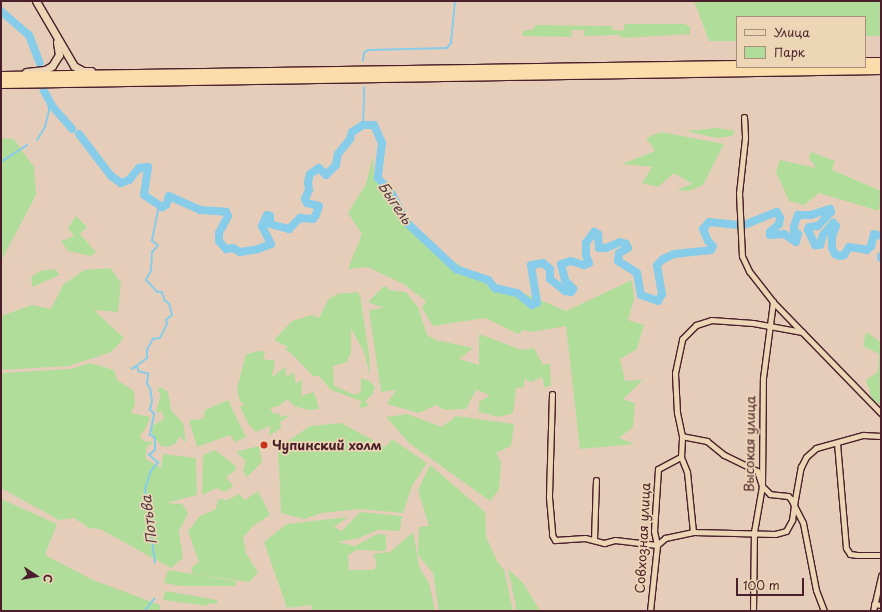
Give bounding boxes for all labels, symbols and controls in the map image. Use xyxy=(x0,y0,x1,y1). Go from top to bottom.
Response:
legend xyxy=(736,16,866,68)
text: Улица xyxy=(774,23,810,41)
text: Парк xyxy=(774,43,805,61)
water label: Быгель xyxy=(375,179,415,227)
street label: Высокая улица xyxy=(741,395,759,493)
place label: Чупинский холм xyxy=(272,437,382,453)
marker: Чупинский холм xyxy=(259,440,269,450)
street label: Совхозная улица xyxy=(632,482,654,594)
water label: Потьва xyxy=(138,495,160,545)
north arrow xyxy=(16,556,56,596)
scale bar xyxy=(738,570,806,596)
text: С xyxy=(39,573,57,584)
text: 100 m xyxy=(743,576,780,594)

